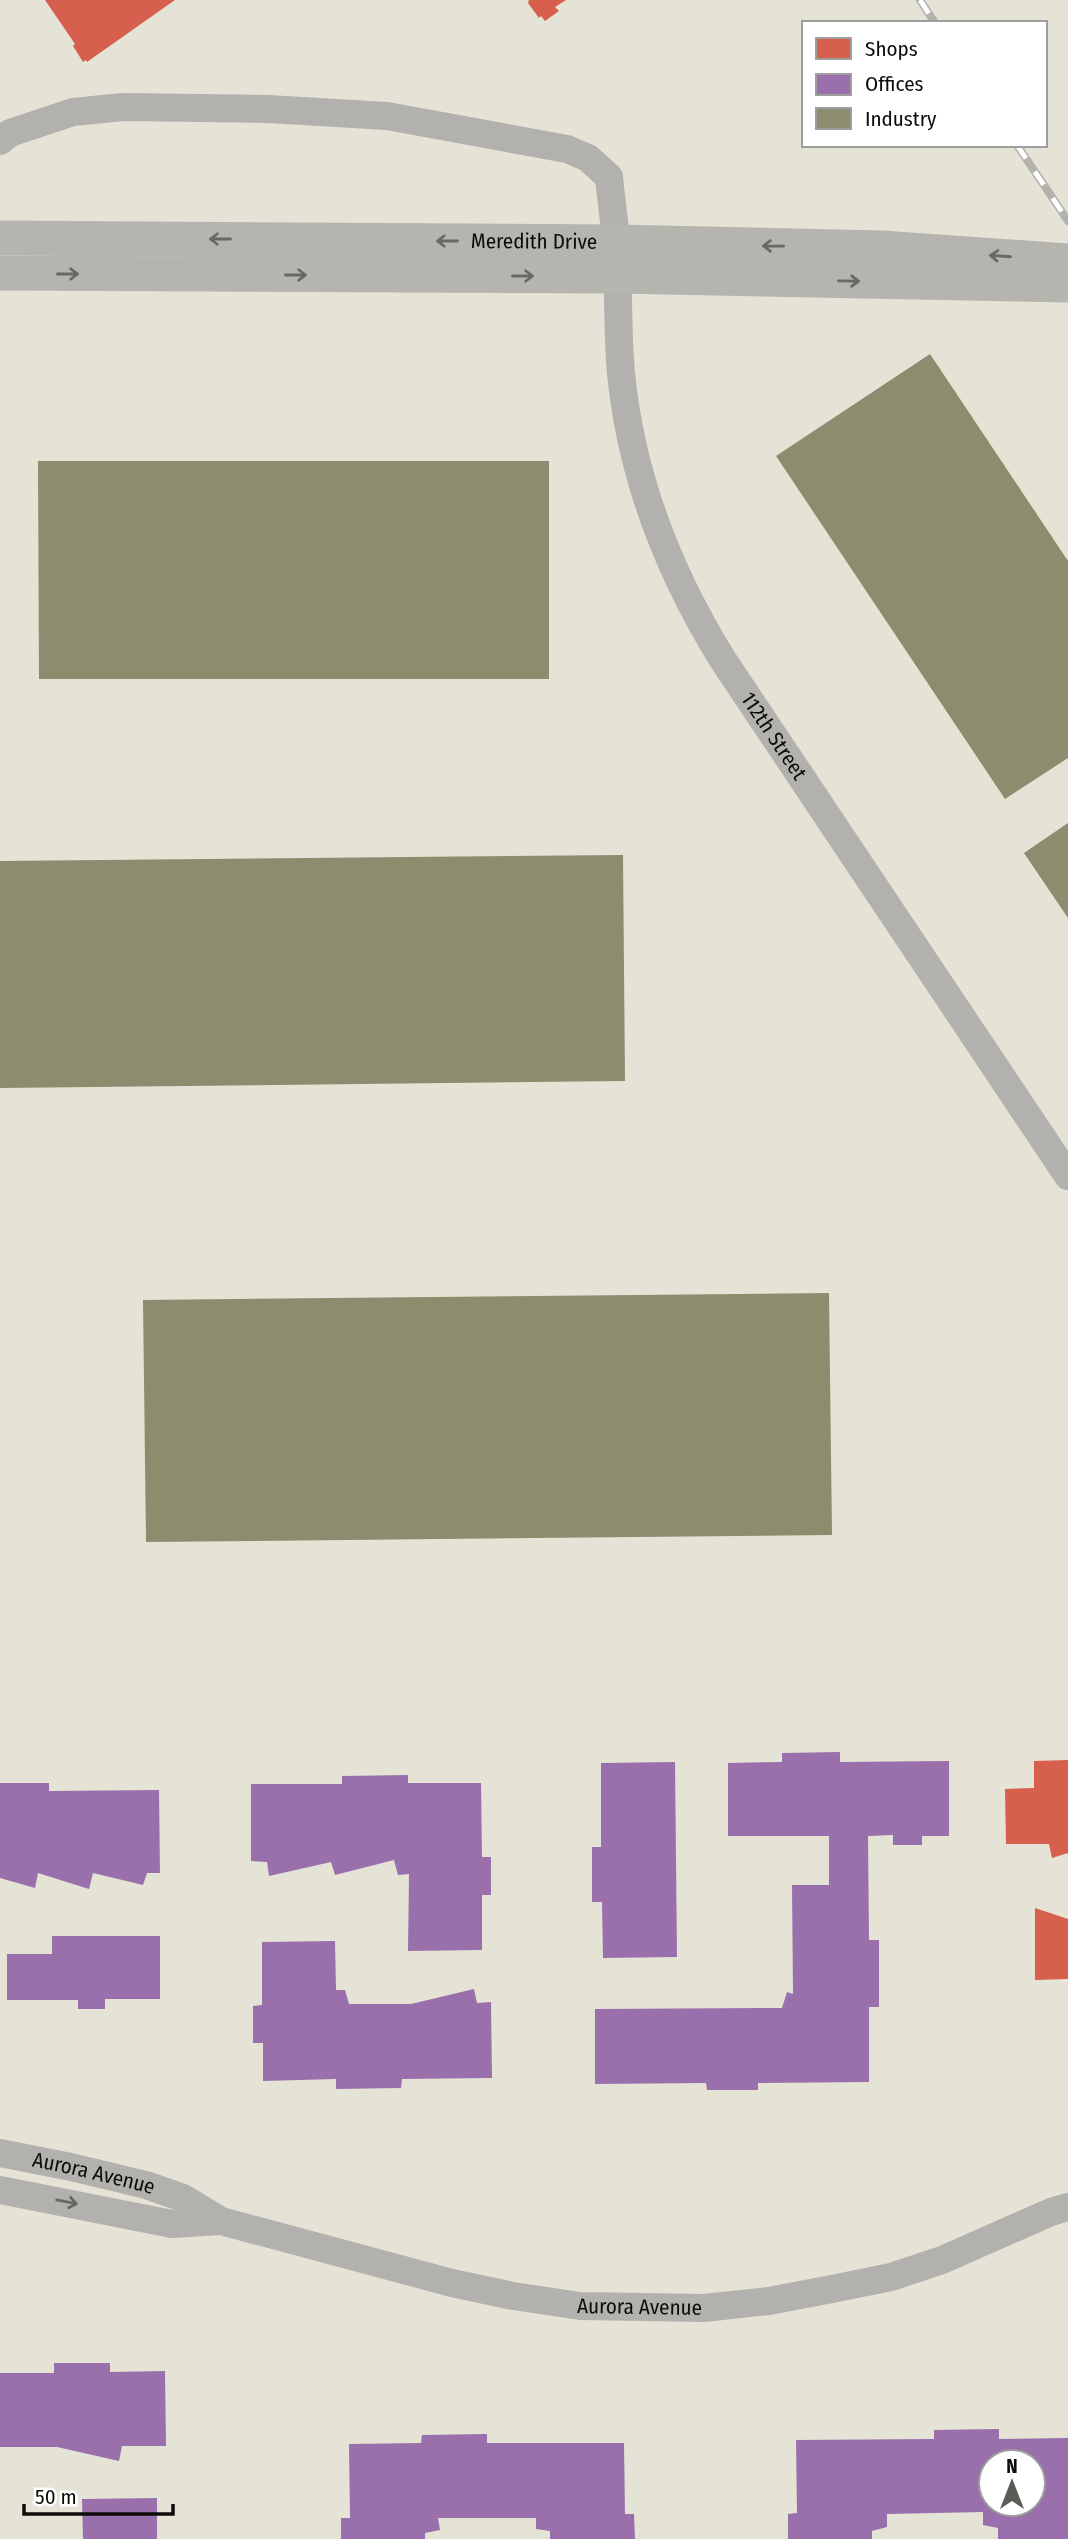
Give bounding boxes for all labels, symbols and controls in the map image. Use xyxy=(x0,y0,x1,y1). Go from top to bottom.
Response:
legend xyxy=(802,21,1047,147)
text: Shops xyxy=(865,36,918,62)
text: Offices xyxy=(865,71,924,97)
text: Industry xyxy=(865,106,937,132)
street label: Meredith Drive xyxy=(471,228,597,255)
one-way arrow xyxy=(209,232,232,246)
one-way arrow xyxy=(436,234,459,248)
one-way arrow xyxy=(761,239,784,252)
one-way arrow xyxy=(989,250,1012,263)
one-way arrow xyxy=(56,267,79,281)
one-way arrow xyxy=(284,268,307,282)
one-way arrow xyxy=(511,269,534,283)
one-way arrow xyxy=(837,274,860,287)
street label: 112th Street xyxy=(735,687,812,785)
street label: Aurora Avenue xyxy=(30,2147,159,2200)
one-way arrow xyxy=(55,2196,78,2210)
street label: Aurora Avenue xyxy=(577,2293,702,2321)
north arrow xyxy=(977,2448,1047,2518)
text: N xyxy=(1006,2455,1018,2478)
scale bar xyxy=(24,2472,173,2516)
text: 50 m xyxy=(35,2484,77,2510)

